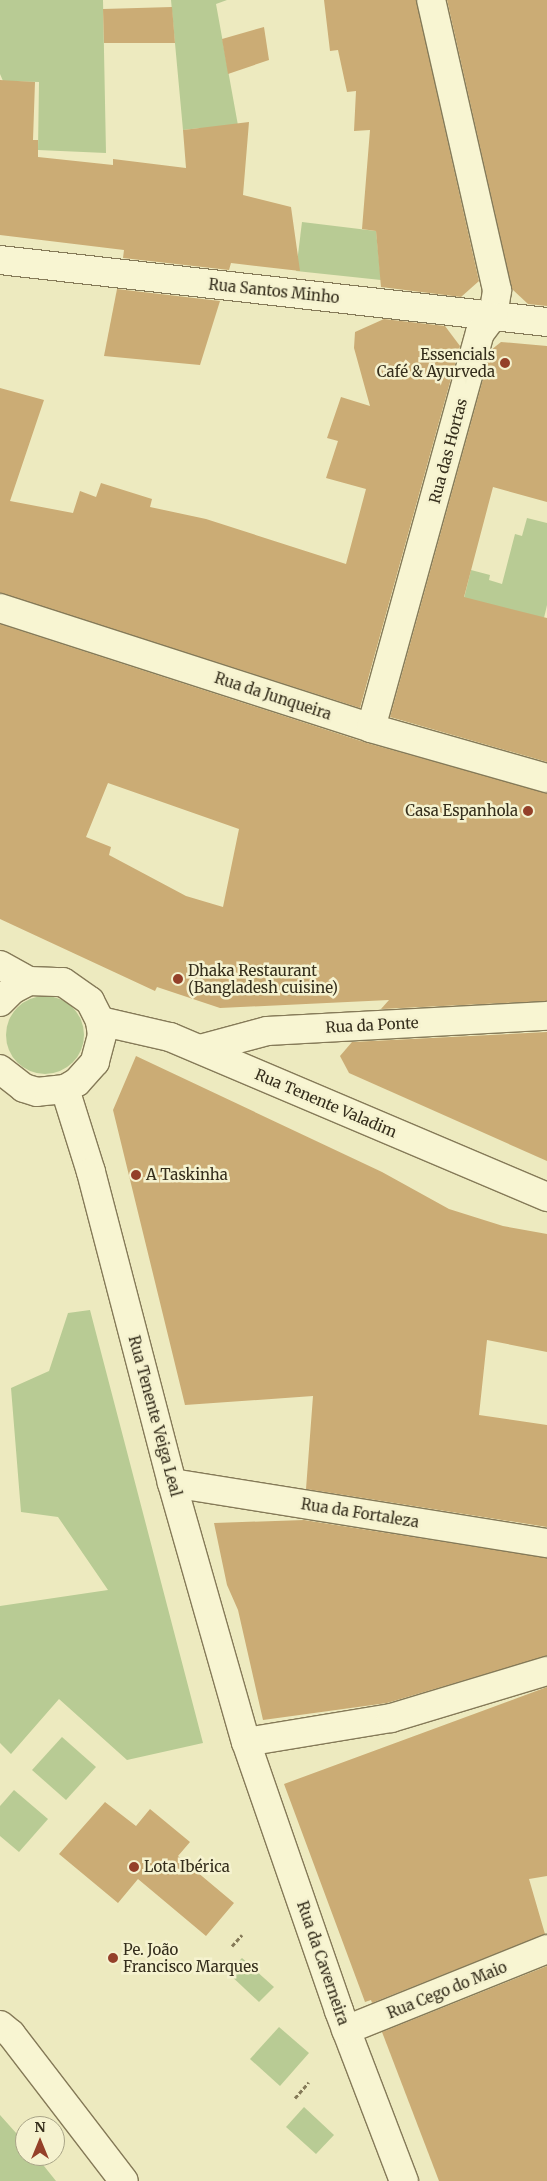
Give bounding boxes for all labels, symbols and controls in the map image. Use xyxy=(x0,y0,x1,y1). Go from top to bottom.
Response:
street label: Rua Santos Minho xyxy=(208,275,340,307)
place label: Essencials Café & Ayurveda xyxy=(377,345,495,380)
marker: Essencials Café & Ayurveda xyxy=(499,357,511,369)
street label: Rua das Hortas xyxy=(425,396,471,506)
street label: Rua da Junqueira xyxy=(212,669,334,723)
place label: Casa Espanhola xyxy=(405,802,518,820)
marker: Casa Espanhola xyxy=(522,805,534,817)
place label: Dhaka Restaurant (Bangladesh cuisine) xyxy=(188,961,338,996)
marker: Dhaka Restaurant (Bangladesh cuisine) xyxy=(172,973,184,985)
street label: Rua da Ponte xyxy=(325,1014,419,1036)
street label: Rua Tenente Valadim xyxy=(252,1065,400,1141)
place label: A Taskinha xyxy=(146,1166,228,1184)
marker: A Taskinha xyxy=(130,1169,142,1181)
street label: Rua Tenente Veiga Leal xyxy=(125,1334,185,1498)
street label: Rua da Fortaleza xyxy=(300,1495,420,1531)
place label: Lota Ibérica xyxy=(144,1858,230,1876)
marker: Lota Ibérica xyxy=(128,1861,140,1873)
street label: Rua da Caverneira xyxy=(293,1899,353,2027)
place label: Pe. João Francisco Marques xyxy=(123,1940,259,1975)
marker: Pe. João Francisco Marques xyxy=(107,1952,119,1964)
street label: Rua Cego do Maio xyxy=(384,1958,510,2022)
north arrow xyxy=(15,2116,65,2166)
text: N xyxy=(34,2118,46,2136)

